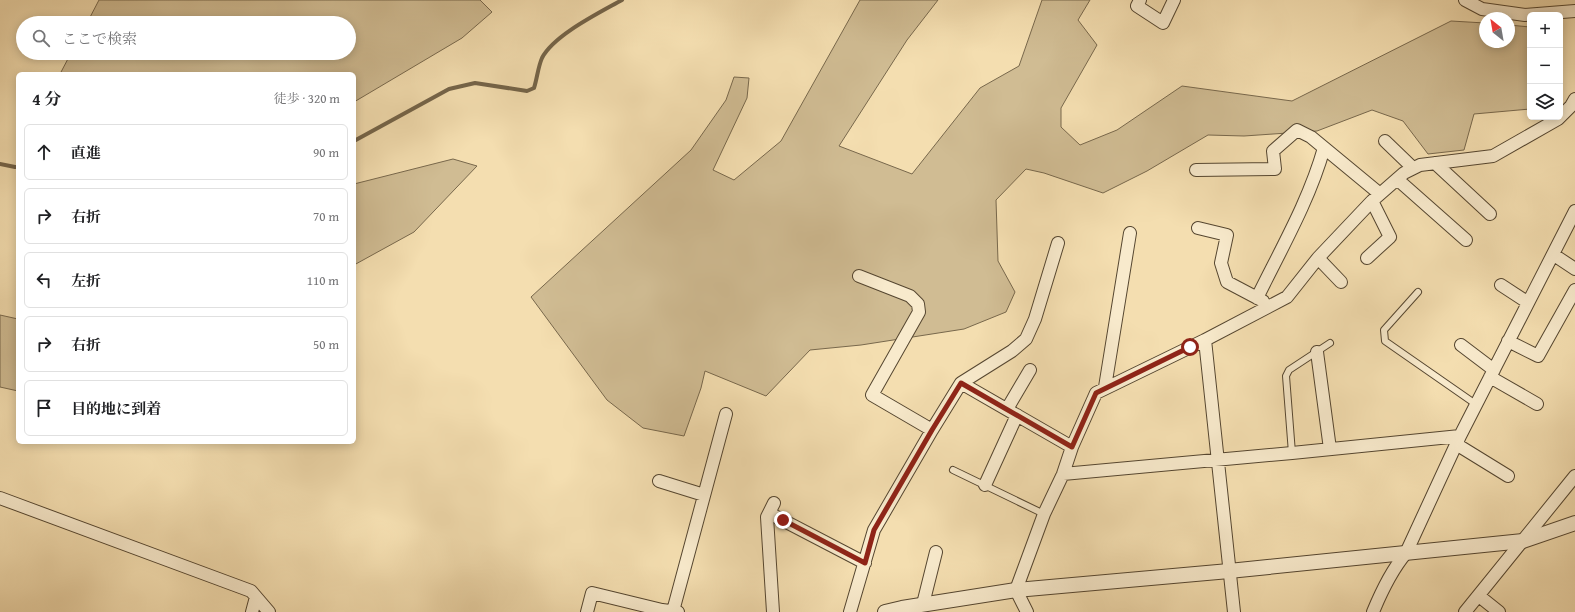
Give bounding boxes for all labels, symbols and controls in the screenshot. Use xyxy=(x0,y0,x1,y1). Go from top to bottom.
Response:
north arrow xyxy=(1479,12,1515,48)
map controls xyxy=(1527,12,1563,120)
button: + xyxy=(1527,12,1563,48)
search box xyxy=(16,16,356,60)
icon: search xyxy=(30,27,52,49)
text: ここで検索 xyxy=(62,28,137,49)
button: − xyxy=(1527,48,1563,84)
button: layers xyxy=(1527,84,1563,120)
text: 4 分 xyxy=(32,86,62,111)
text: 徒歩 · 320 m xyxy=(274,89,340,108)
icon: ahead xyxy=(33,141,55,163)
text: 直進 xyxy=(71,142,101,163)
text: 90 m xyxy=(313,143,339,162)
icon: right xyxy=(33,205,55,227)
text: 右折 xyxy=(71,206,101,227)
text: 70 m xyxy=(313,207,339,226)
icon: left xyxy=(33,269,55,291)
text: 左折 xyxy=(71,270,101,291)
text: 110 m xyxy=(307,271,339,290)
icon: right xyxy=(33,333,55,355)
text: 右折 xyxy=(71,334,101,355)
text: 50 m xyxy=(313,335,339,354)
route start xyxy=(1181,338,1199,356)
icon: arrive xyxy=(33,397,55,419)
text: 目的地に到着 xyxy=(71,398,161,419)
route end xyxy=(774,511,792,529)

